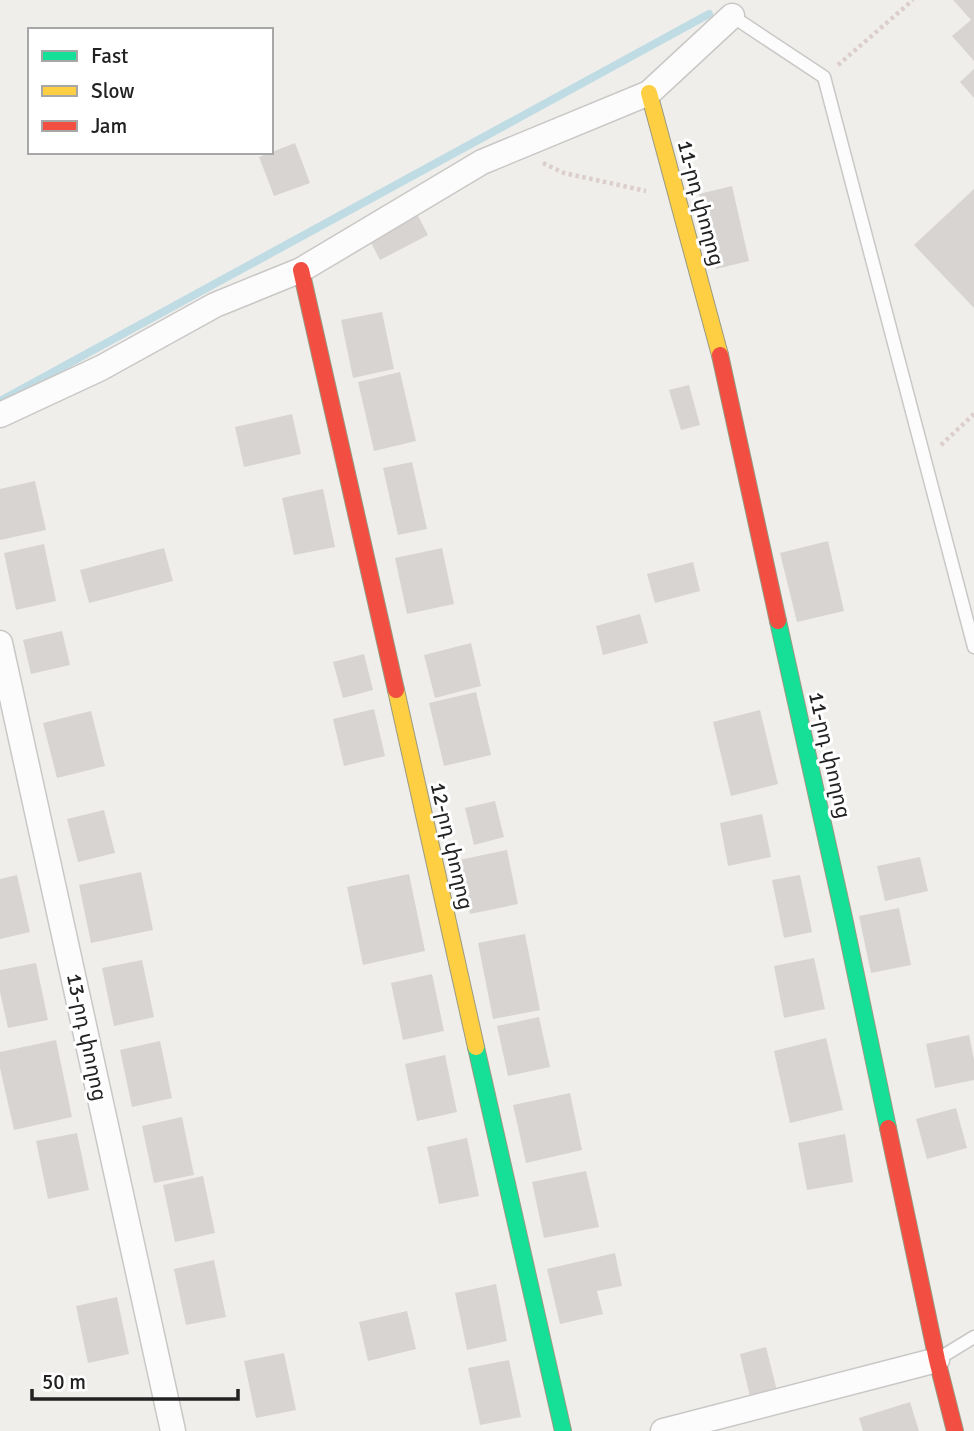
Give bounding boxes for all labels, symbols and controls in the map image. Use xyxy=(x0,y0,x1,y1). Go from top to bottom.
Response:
legend xyxy=(28,28,273,154)
text: Fast xyxy=(91,43,128,69)
text: Slow xyxy=(91,78,135,104)
text: Jam xyxy=(91,113,127,139)
street label: 11-րդ փողոց xyxy=(672,137,730,269)
street label: 11-րդ փողոց xyxy=(803,689,857,821)
street label: 12-րդ փողոց xyxy=(425,780,479,912)
street label: 13-րդ փողոց xyxy=(61,971,113,1103)
scale bar xyxy=(32,1358,238,1402)
text: 50 m xyxy=(42,1369,86,1395)

